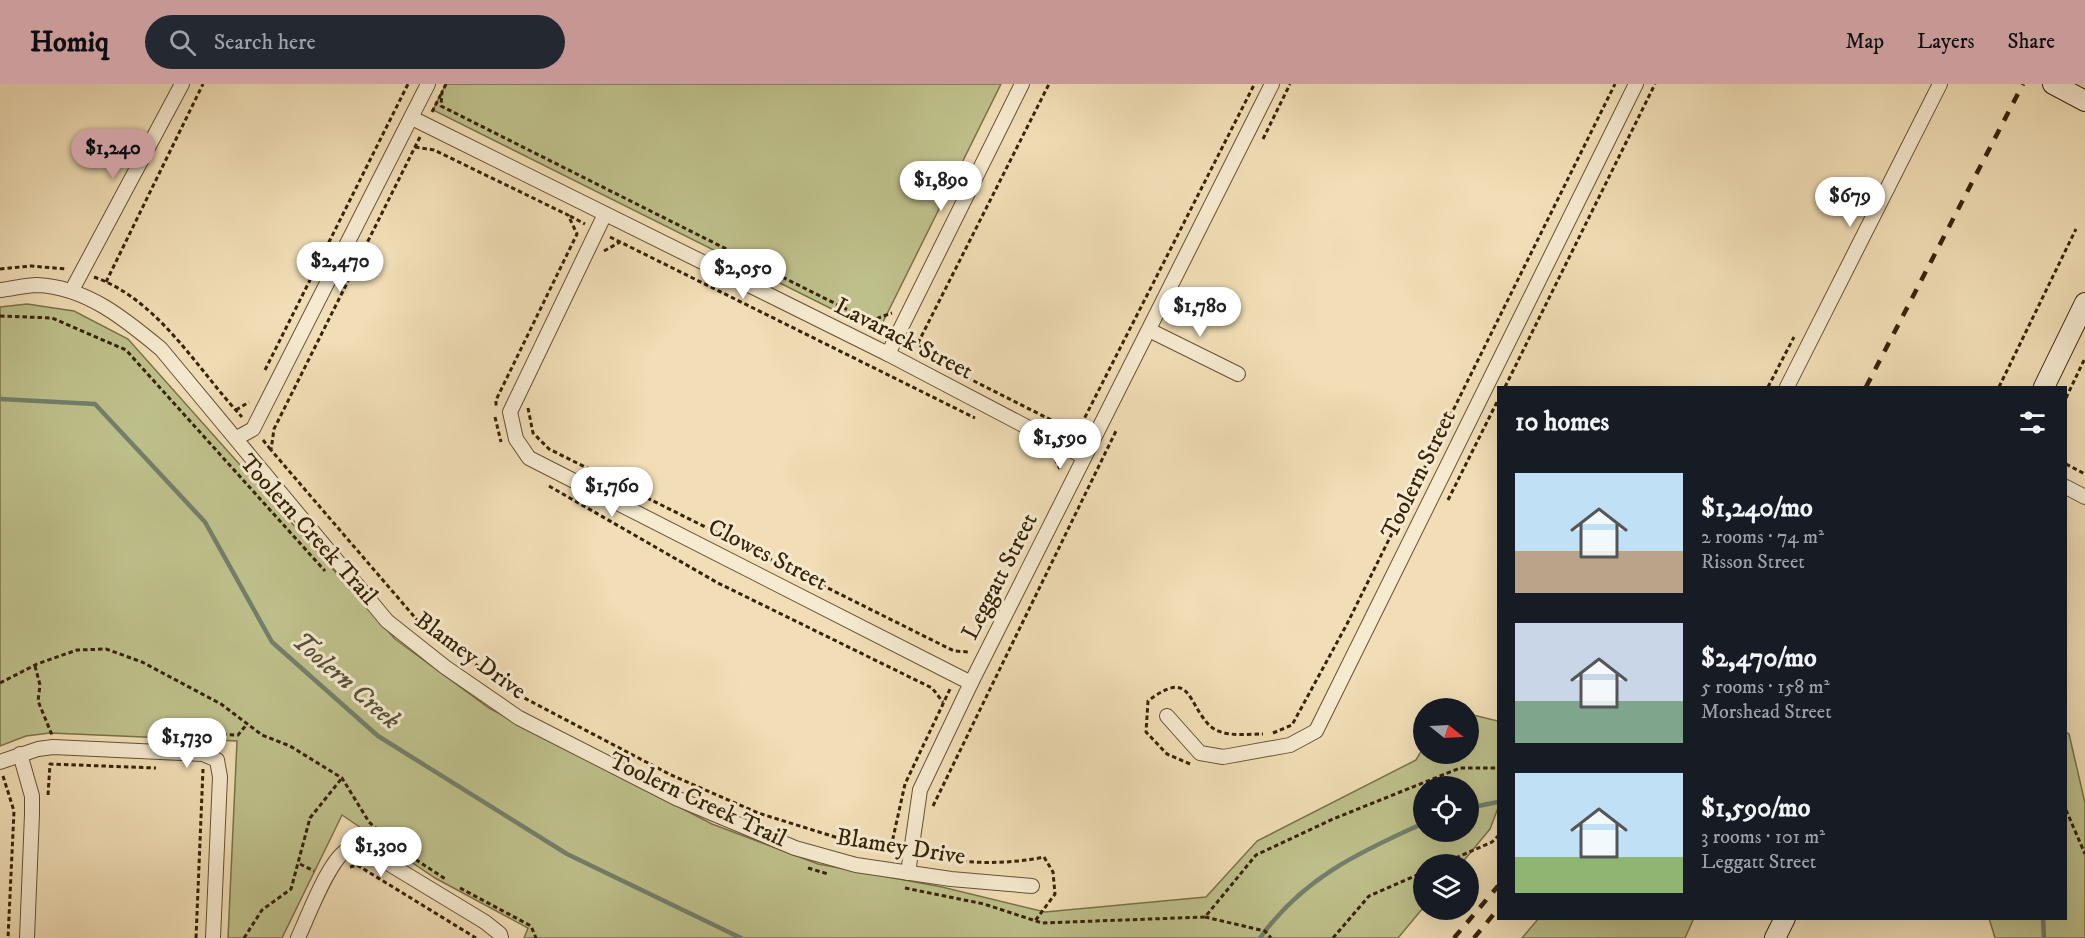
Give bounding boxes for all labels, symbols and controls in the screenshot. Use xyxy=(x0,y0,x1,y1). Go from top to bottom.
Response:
search box xyxy=(145,15,565,69)
text: Homiq xyxy=(30,25,109,60)
icon: search xyxy=(166,26,199,59)
text: Search here xyxy=(214,29,316,56)
text: Map xyxy=(1845,29,1884,55)
text: Layers xyxy=(1917,29,1975,55)
text: Share xyxy=(2008,29,2055,55)
pin: $1,240 xyxy=(64,129,162,180)
text: $1,240 xyxy=(85,136,141,161)
pin: $1,890 xyxy=(892,161,990,212)
text: $1,890 xyxy=(914,168,968,193)
pin: $679 xyxy=(1814,177,1886,228)
text: $679 xyxy=(1829,184,1871,209)
pin: $2,470 xyxy=(291,242,389,293)
text: $2,470 xyxy=(311,249,369,274)
pin: $2,050 xyxy=(694,249,792,300)
text: $2,050 xyxy=(714,256,772,281)
pin: $1,780 xyxy=(1151,287,1249,338)
street label: Lavarack Street xyxy=(829,291,978,387)
text: $1,780 xyxy=(1173,294,1227,319)
street label: Toolern Street xyxy=(1375,405,1463,544)
text: 10 homes xyxy=(1515,406,1609,439)
icon: filters xyxy=(2016,406,2049,439)
pin: $1,590 xyxy=(1011,419,1109,470)
text: $1,590 xyxy=(1033,426,1087,451)
street label: Toolern Creek Trail xyxy=(233,448,384,612)
pin: $1,760 xyxy=(563,467,661,518)
text: $1,760 xyxy=(585,474,639,499)
text: $1,240/mo xyxy=(1701,492,1813,525)
icon: home xyxy=(1563,497,1635,569)
street label: Leggatt Street xyxy=(955,508,1045,645)
street label: Clowes Street xyxy=(703,512,833,598)
text: 2 rooms · 74 m² xyxy=(1701,525,1824,550)
text: Risson Street xyxy=(1701,550,1805,575)
street label: Blamey Drive xyxy=(409,605,532,706)
water label: Toolern Creek xyxy=(285,625,407,737)
text: $2,470/mo xyxy=(1701,642,1817,675)
icon: home xyxy=(1563,647,1635,719)
text: 5 rooms · 158 m² xyxy=(1701,675,1830,700)
north arrow xyxy=(1413,698,1479,764)
map controls xyxy=(1413,698,1479,920)
text: Morshead Street xyxy=(1701,700,1832,725)
pin: $1,730 xyxy=(138,718,236,769)
text: $1,730 xyxy=(161,725,213,750)
street label: Toolern Creek Trail xyxy=(604,746,792,855)
button: locate xyxy=(1413,776,1479,842)
text: $1,590/mo xyxy=(1701,792,1810,825)
icon: home xyxy=(1563,797,1635,869)
street label: Blamey Drive xyxy=(834,822,968,872)
text: 3 rooms · 101 m² xyxy=(1701,825,1825,850)
pin: $1,300 xyxy=(332,827,430,878)
text: $1,300 xyxy=(355,834,407,859)
text: Leggatt Street xyxy=(1701,850,1816,875)
button: layers xyxy=(1413,854,1479,920)

